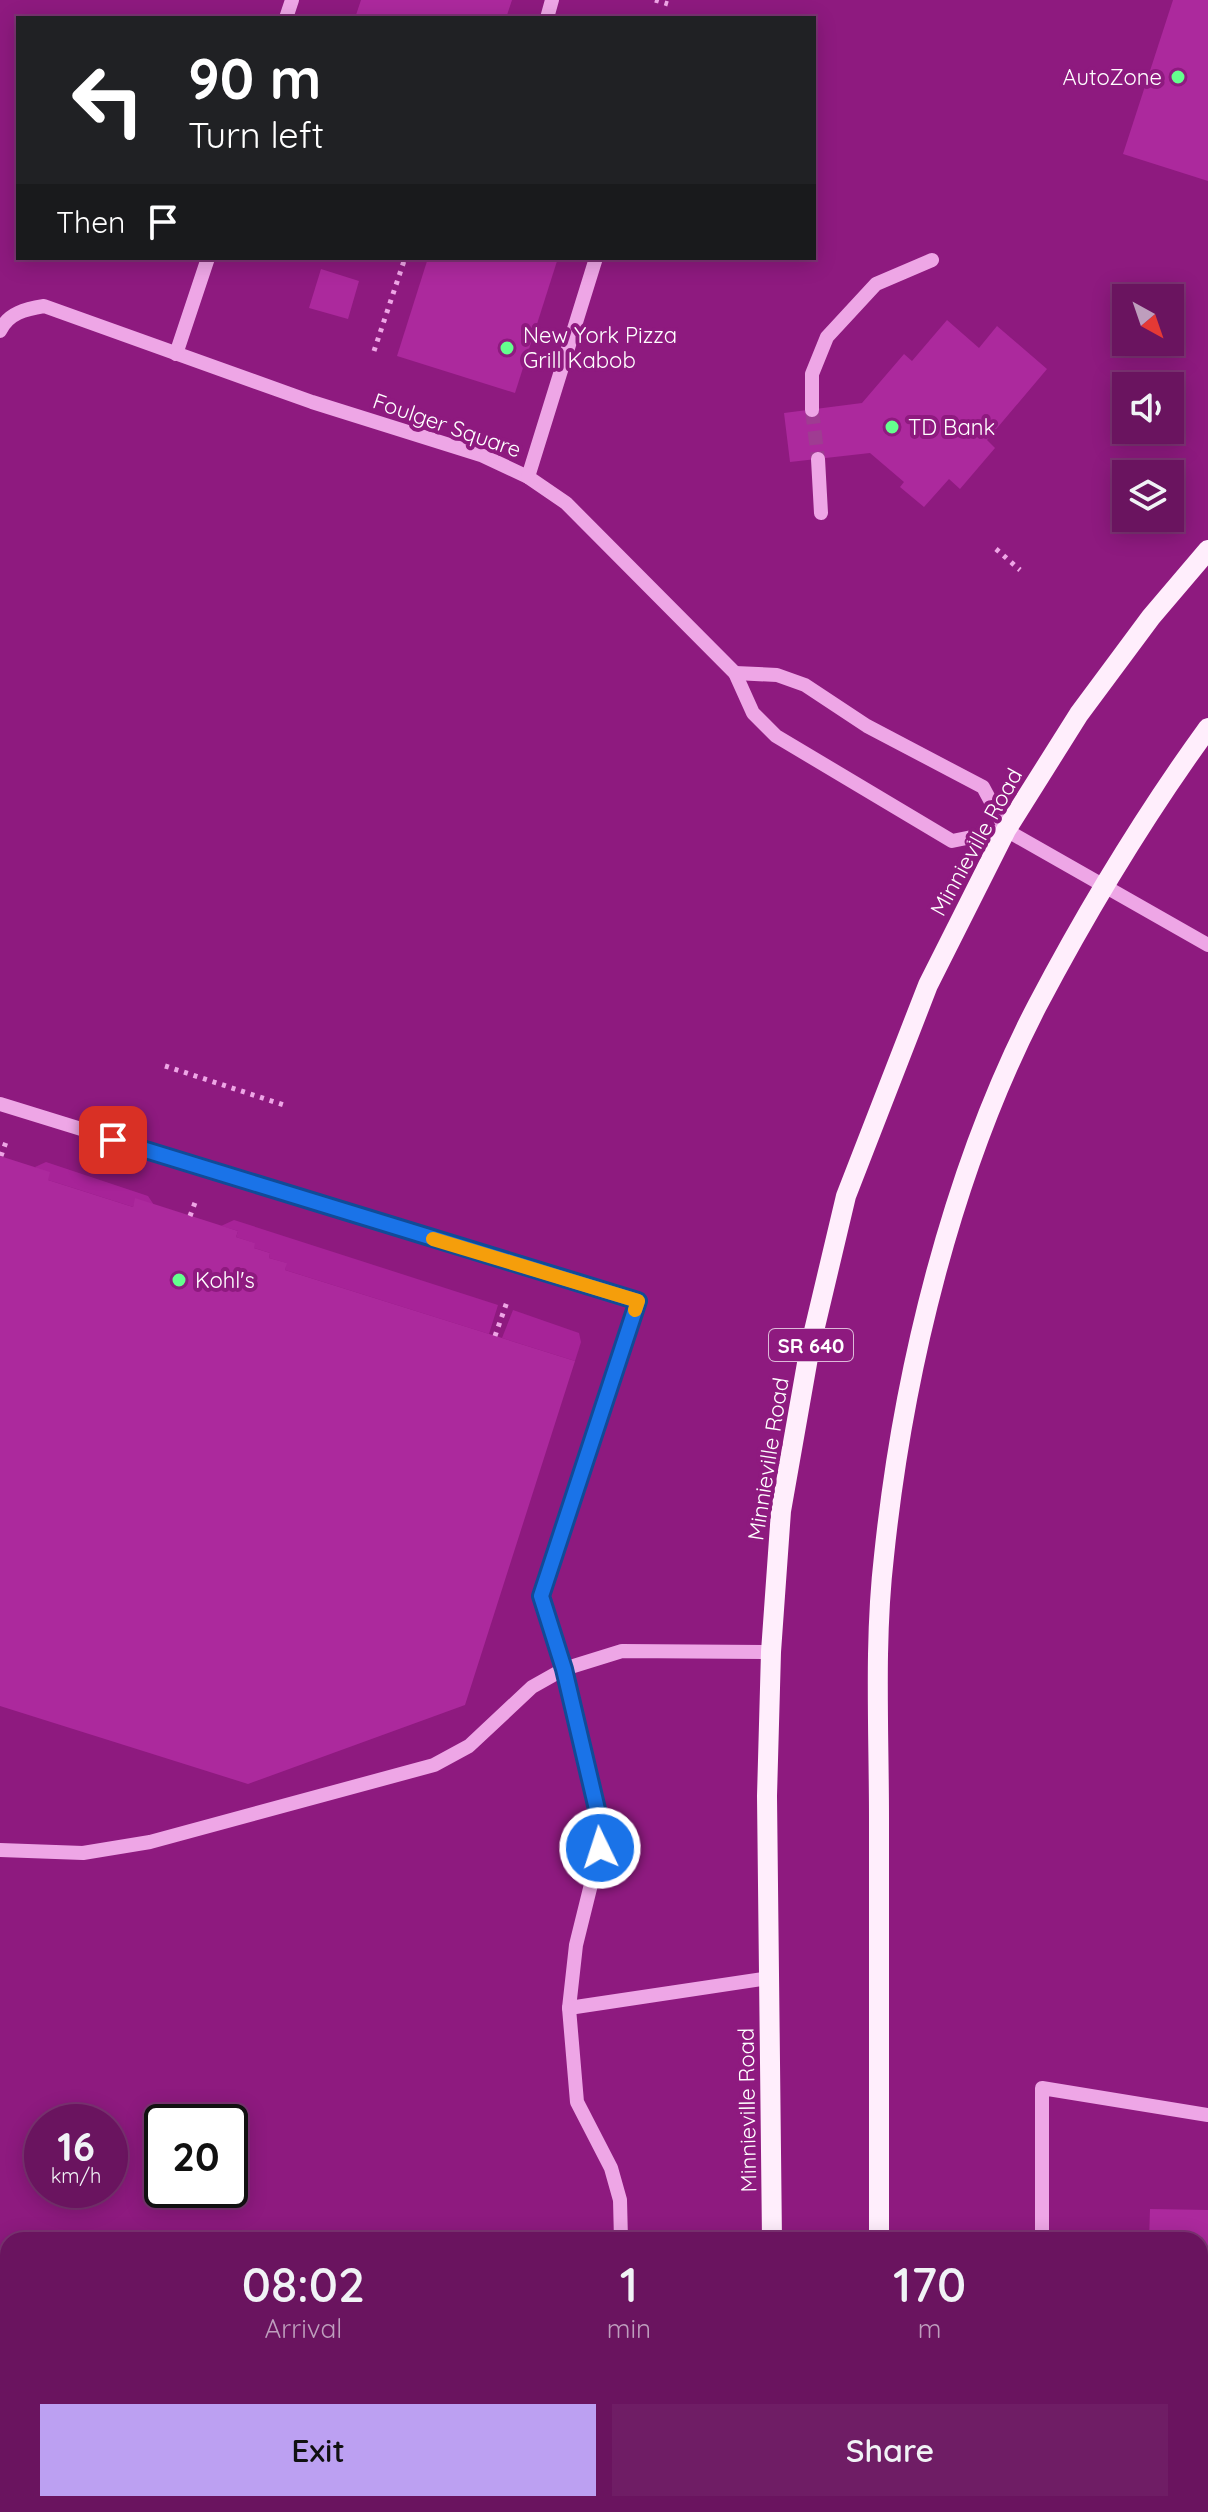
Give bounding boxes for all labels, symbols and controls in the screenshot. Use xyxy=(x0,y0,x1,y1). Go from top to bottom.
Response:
text: 90 m xyxy=(188,43,322,113)
icon: left xyxy=(56,48,160,152)
place label: AutoZone xyxy=(1063,63,1162,91)
marker: AutoZone xyxy=(1169,68,1187,86)
text: Turn left xyxy=(188,112,324,157)
icon: arrive xyxy=(141,200,185,244)
text: Then xyxy=(56,203,125,241)
north arrow xyxy=(1112,284,1184,356)
map controls xyxy=(1112,284,1184,532)
place label: New York Pizza Grill Kabob xyxy=(523,321,677,374)
marker: New York Pizza Grill Kabob xyxy=(498,339,516,357)
button: sound xyxy=(1112,372,1184,444)
street label: Foulger Square xyxy=(369,387,525,463)
place label: TD Bank xyxy=(908,413,995,441)
marker: TD Bank xyxy=(883,418,901,436)
button: layers xyxy=(1112,460,1184,532)
street label: Minnieville Road xyxy=(924,763,1028,921)
pin xyxy=(79,1106,147,1174)
icon: arrive xyxy=(91,1118,135,1162)
place label: Kohl's xyxy=(195,1266,255,1294)
marker: Kohl's xyxy=(170,1271,188,1289)
road number: SR 640 xyxy=(769,1329,853,1361)
street label: Minnieville Road xyxy=(741,1376,795,1542)
position arrow xyxy=(558,1806,642,1890)
street label: Minnieville Road xyxy=(732,2027,762,2193)
speed limit sign: 20 xyxy=(144,2104,248,2208)
text: 16 xyxy=(57,2121,95,2171)
text: km/h xyxy=(51,2163,101,2188)
text: 08:02 xyxy=(242,2254,365,2314)
text: 1 xyxy=(620,2254,638,2314)
text: 170 xyxy=(893,2254,966,2314)
text: Arrival xyxy=(264,2312,342,2345)
text: min xyxy=(607,2312,651,2345)
text: m xyxy=(918,2312,941,2345)
button: Exit xyxy=(40,2404,596,2496)
button: Share xyxy=(612,2404,1168,2496)

